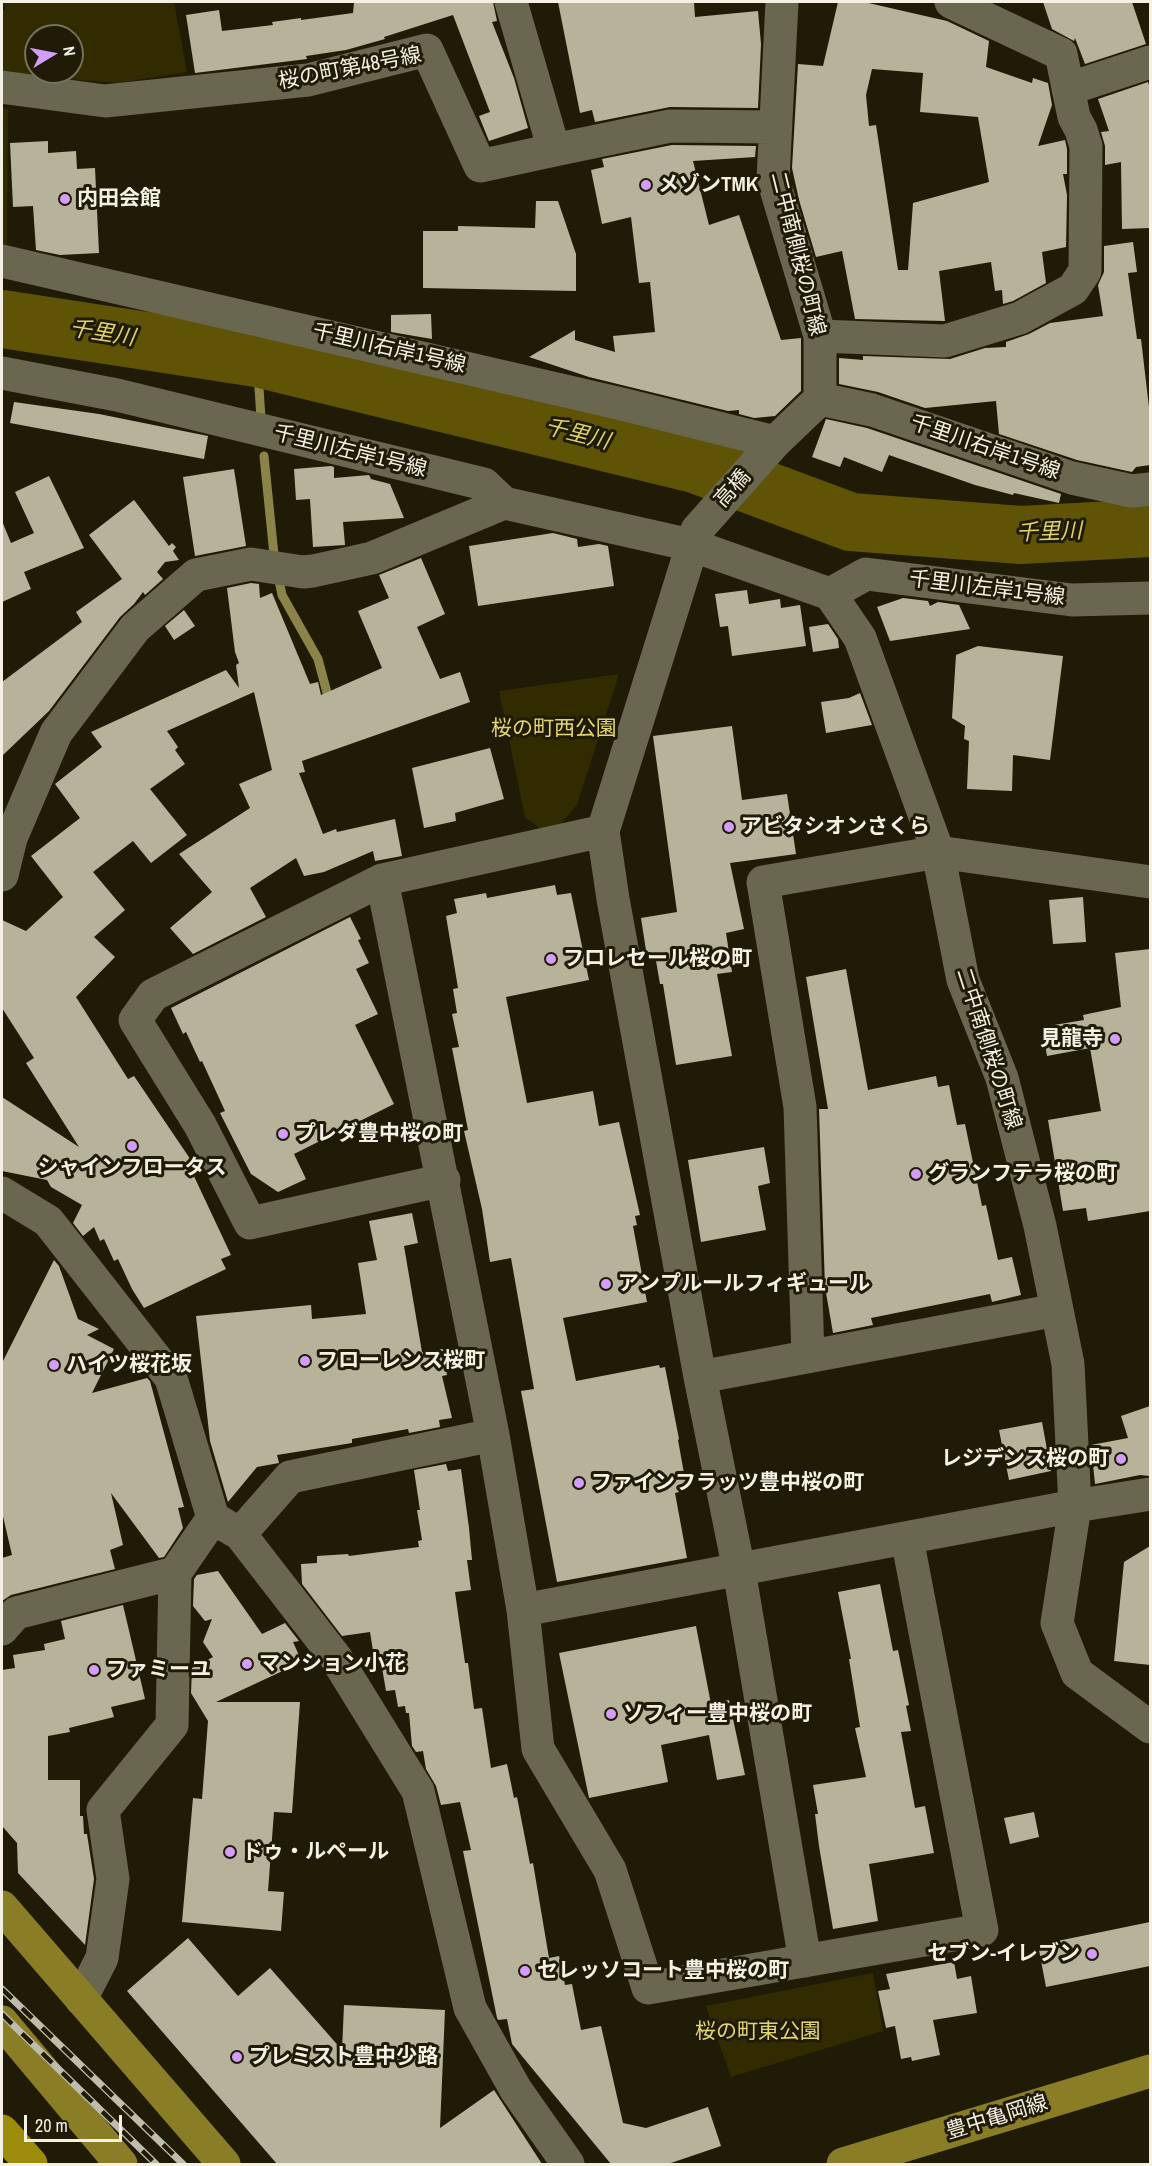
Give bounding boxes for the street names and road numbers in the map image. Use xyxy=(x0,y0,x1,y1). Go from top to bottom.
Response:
street label: 桜の町第48号線 xyxy=(276,43,424,95)
street label: 二中南側桜の町線 xyxy=(764,169,830,339)
street label: 千里川右岸1号線 xyxy=(310,319,468,379)
street label: 千里川右岸1号線 xyxy=(907,411,1063,485)
street label: 千里川左岸1号線 xyxy=(271,421,429,483)
street label: 高橋 xyxy=(710,465,756,513)
street label: 千里川左岸1号線 xyxy=(908,567,1066,611)
street label: 二中南側桜の町線 xyxy=(950,965,1026,1133)
street label: 豊中亀岡線 xyxy=(943,2091,1051,2145)

